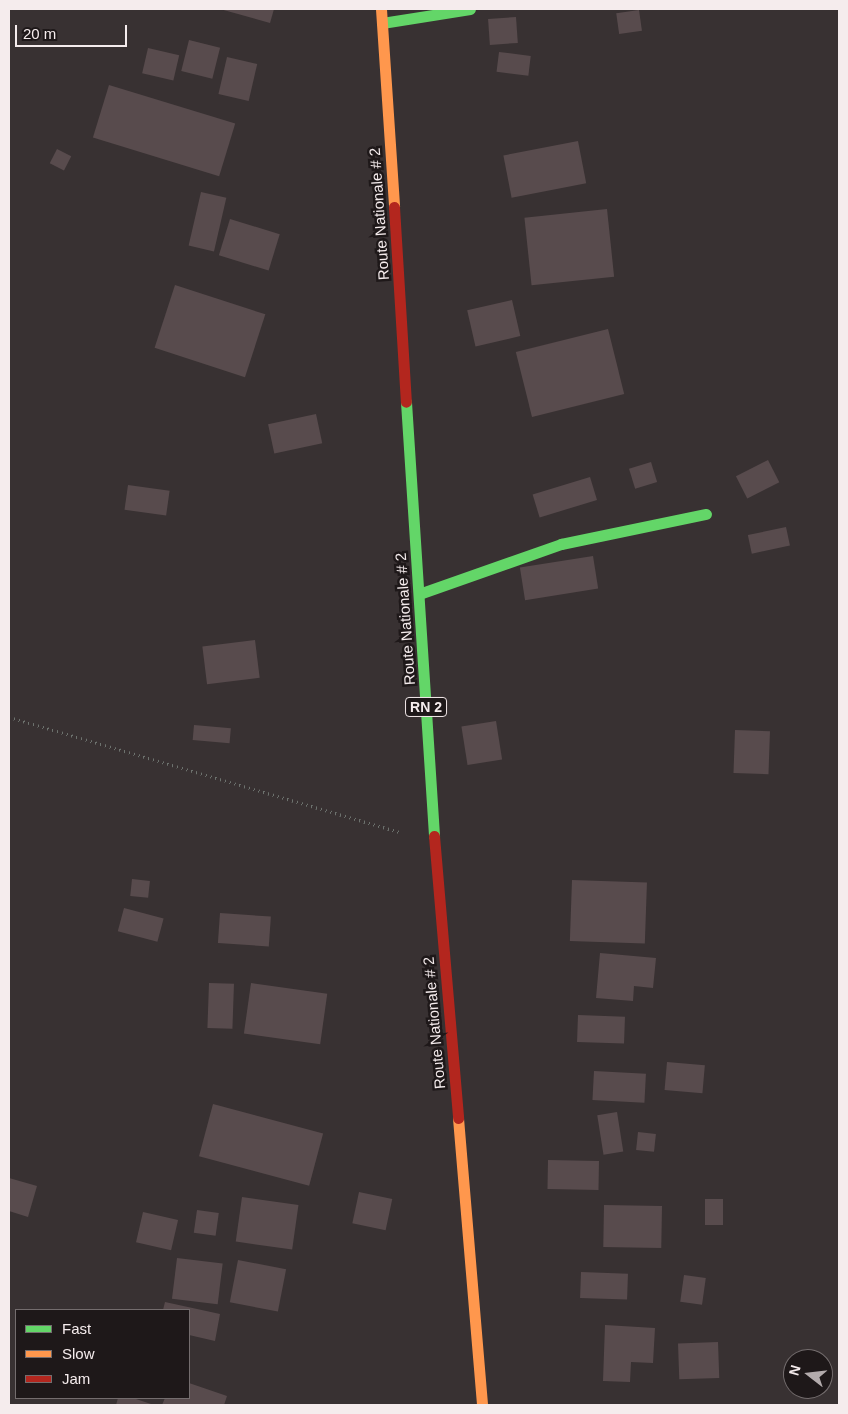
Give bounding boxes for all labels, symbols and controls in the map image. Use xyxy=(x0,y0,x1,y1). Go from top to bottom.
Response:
scale bar xyxy=(18,15,130,47)
text: 20 m xyxy=(23,25,56,42)
street label: Route Nationale # 2 xyxy=(365,147,393,281)
street label: Route Nationale # 2 xyxy=(391,552,419,686)
road number: RN 2 xyxy=(405,696,447,719)
street label: Route Nationale # 2 xyxy=(419,956,449,1090)
legend xyxy=(15,1309,190,1399)
text: Fast xyxy=(62,1320,91,1337)
text: Slow xyxy=(62,1345,95,1362)
north arrow xyxy=(783,1349,833,1399)
text: N xyxy=(785,1363,804,1377)
text: Jam xyxy=(62,1370,90,1387)

